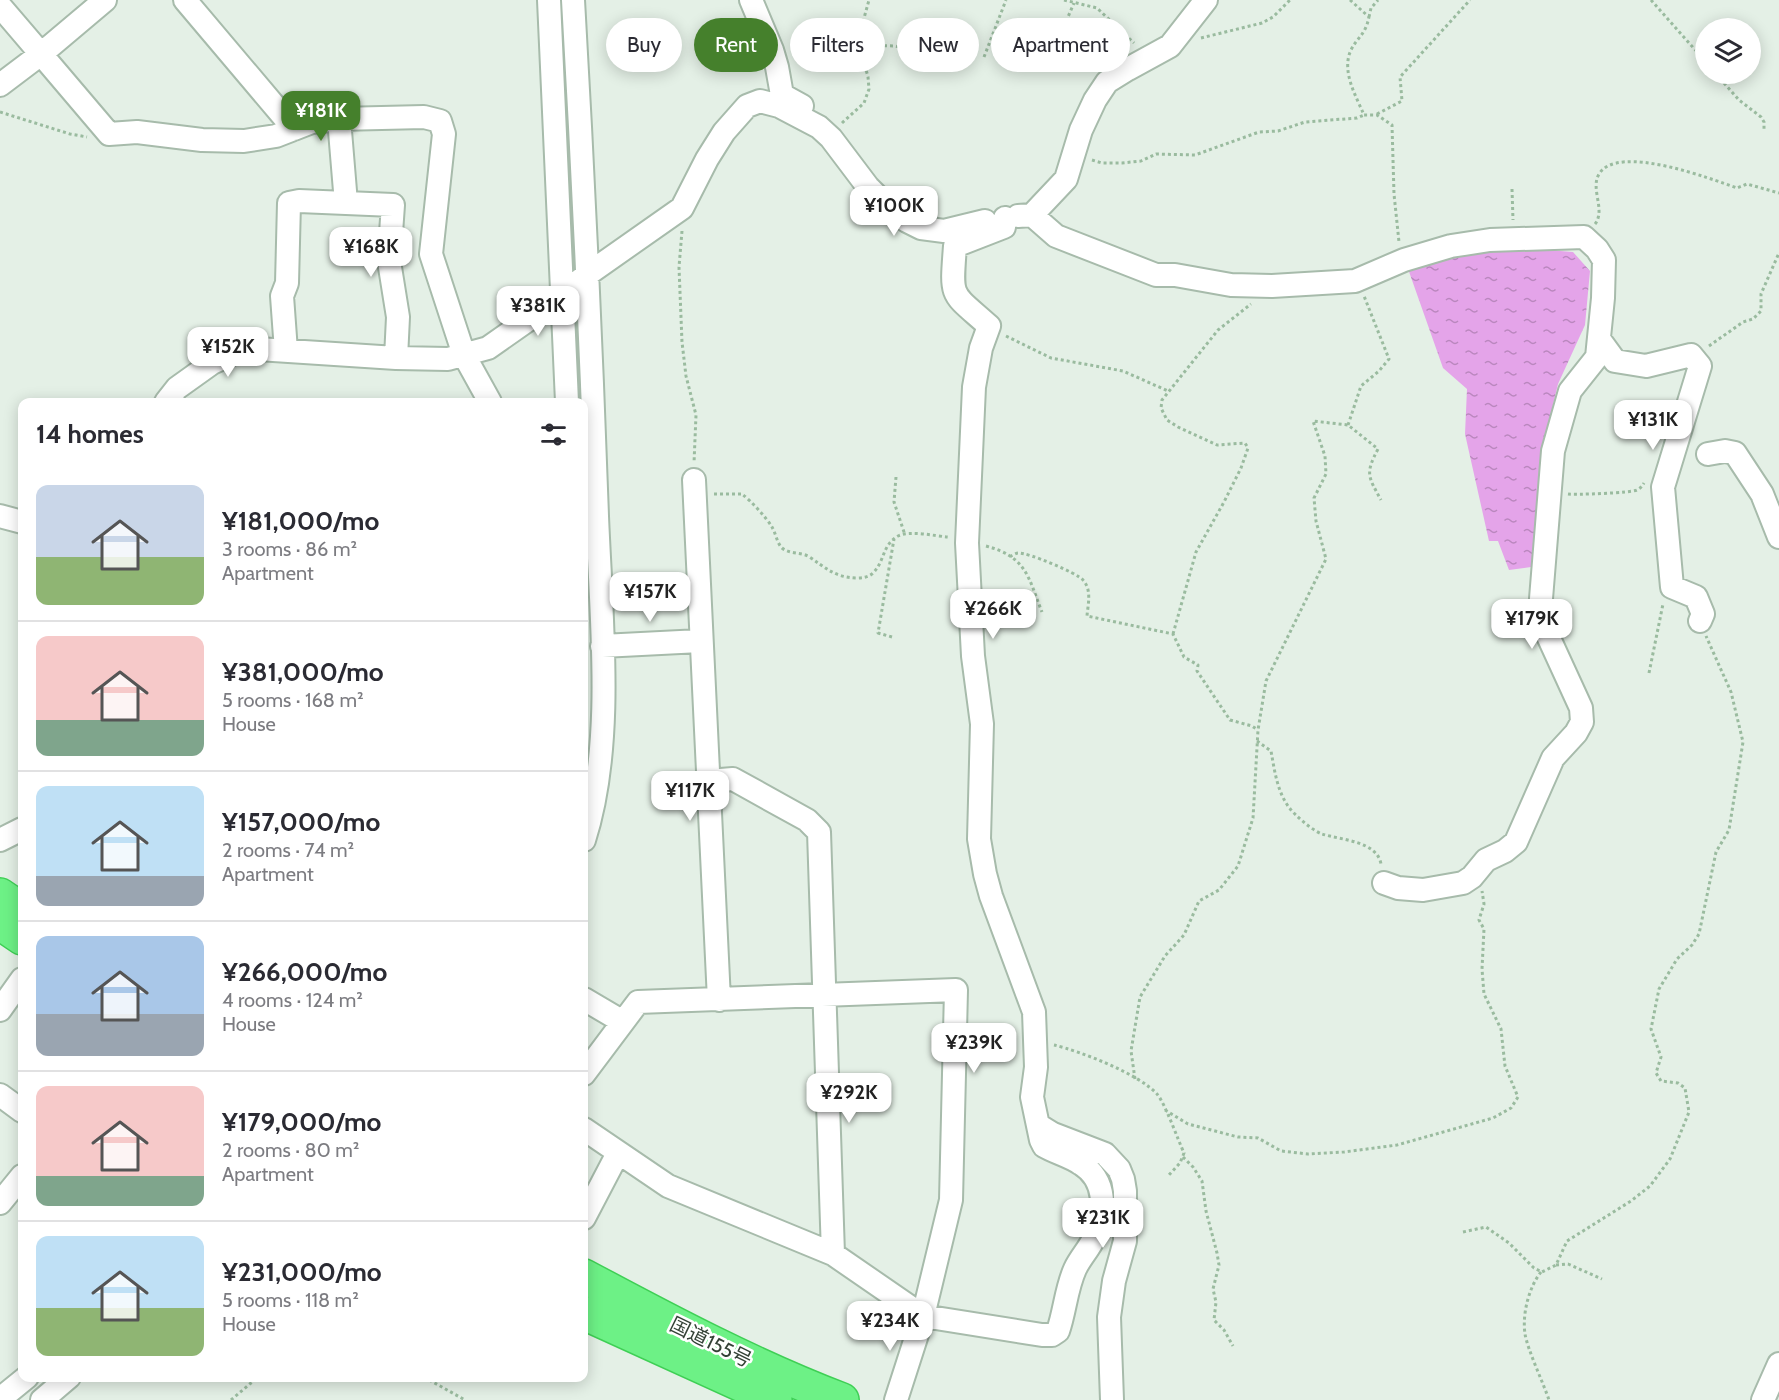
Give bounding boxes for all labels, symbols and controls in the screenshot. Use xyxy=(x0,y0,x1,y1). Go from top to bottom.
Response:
chip: Buy xyxy=(606,18,682,72)
chip: Rent xyxy=(694,18,778,72)
chip: Filters xyxy=(790,18,885,72)
chip: New xyxy=(897,18,979,72)
chip: Apartment xyxy=(991,18,1130,72)
map controls xyxy=(1695,18,1761,84)
button: layers xyxy=(1695,18,1761,84)
pin: ¥181K xyxy=(279,91,363,142)
text: ¥181K xyxy=(295,98,347,122)
pin: ¥100K xyxy=(852,186,936,237)
text: ¥100K xyxy=(864,193,924,217)
pin: ¥168K xyxy=(329,227,413,278)
text: ¥168K xyxy=(343,234,399,258)
pin: ¥381K xyxy=(496,286,580,337)
text: ¥381K xyxy=(511,293,565,317)
pin: ¥152K xyxy=(186,327,270,378)
text: ¥152K xyxy=(201,334,255,358)
pin: ¥131K xyxy=(1611,400,1695,451)
text: ¥131K xyxy=(1628,407,1678,431)
text: 14 homes xyxy=(36,418,144,450)
icon: filters xyxy=(537,418,570,451)
text: ¥181,000/mo xyxy=(222,505,379,537)
icon: home xyxy=(84,509,156,581)
text: 3 rooms · 86 m² xyxy=(222,537,357,561)
text: Apartment xyxy=(222,561,314,585)
pin: ¥157K xyxy=(608,572,692,623)
text: ¥157K xyxy=(624,579,676,603)
pin: ¥266K xyxy=(951,589,1035,640)
text: ¥266K xyxy=(964,596,1022,620)
pin: ¥179K xyxy=(1490,599,1574,650)
text: ¥179K xyxy=(1505,606,1559,630)
text: ¥381,000/mo xyxy=(222,656,384,688)
icon: home xyxy=(84,660,156,732)
text: 5 rooms · 168 m² xyxy=(222,688,364,712)
text: House xyxy=(222,712,276,736)
pin: ¥117K xyxy=(648,771,732,822)
text: ¥117K xyxy=(665,778,715,802)
text: ¥157,000/mo xyxy=(222,806,380,838)
icon: home xyxy=(84,810,156,882)
text: 2 rooms · 74 m² xyxy=(222,838,354,862)
text: Apartment xyxy=(222,862,314,886)
text: ¥266,000/mo xyxy=(222,956,387,988)
icon: home xyxy=(84,960,156,1032)
text: 4 rooms · 124 m² xyxy=(222,988,363,1012)
text: House xyxy=(222,1012,276,1036)
pin: ¥239K xyxy=(932,1023,1016,1074)
text: ¥239K xyxy=(945,1030,1003,1054)
pin: ¥292K xyxy=(807,1073,891,1124)
text: ¥292K xyxy=(820,1080,878,1104)
text: ¥179,000/mo xyxy=(222,1106,381,1138)
icon: home xyxy=(84,1110,156,1182)
text: 2 rooms · 80 m² xyxy=(222,1138,359,1162)
text: Apartment xyxy=(222,1162,314,1186)
pin: ¥231K xyxy=(1061,1198,1145,1249)
text: ¥231K xyxy=(1076,1205,1130,1229)
text: ¥231,000/mo xyxy=(222,1256,382,1288)
icon: home xyxy=(84,1260,156,1332)
text: 5 rooms · 118 m² xyxy=(222,1288,359,1312)
pin: ¥234K xyxy=(848,1301,932,1352)
text: ¥234K xyxy=(861,1308,919,1332)
text: House xyxy=(222,1312,276,1336)
street label: 国道155号 xyxy=(666,1312,756,1372)

